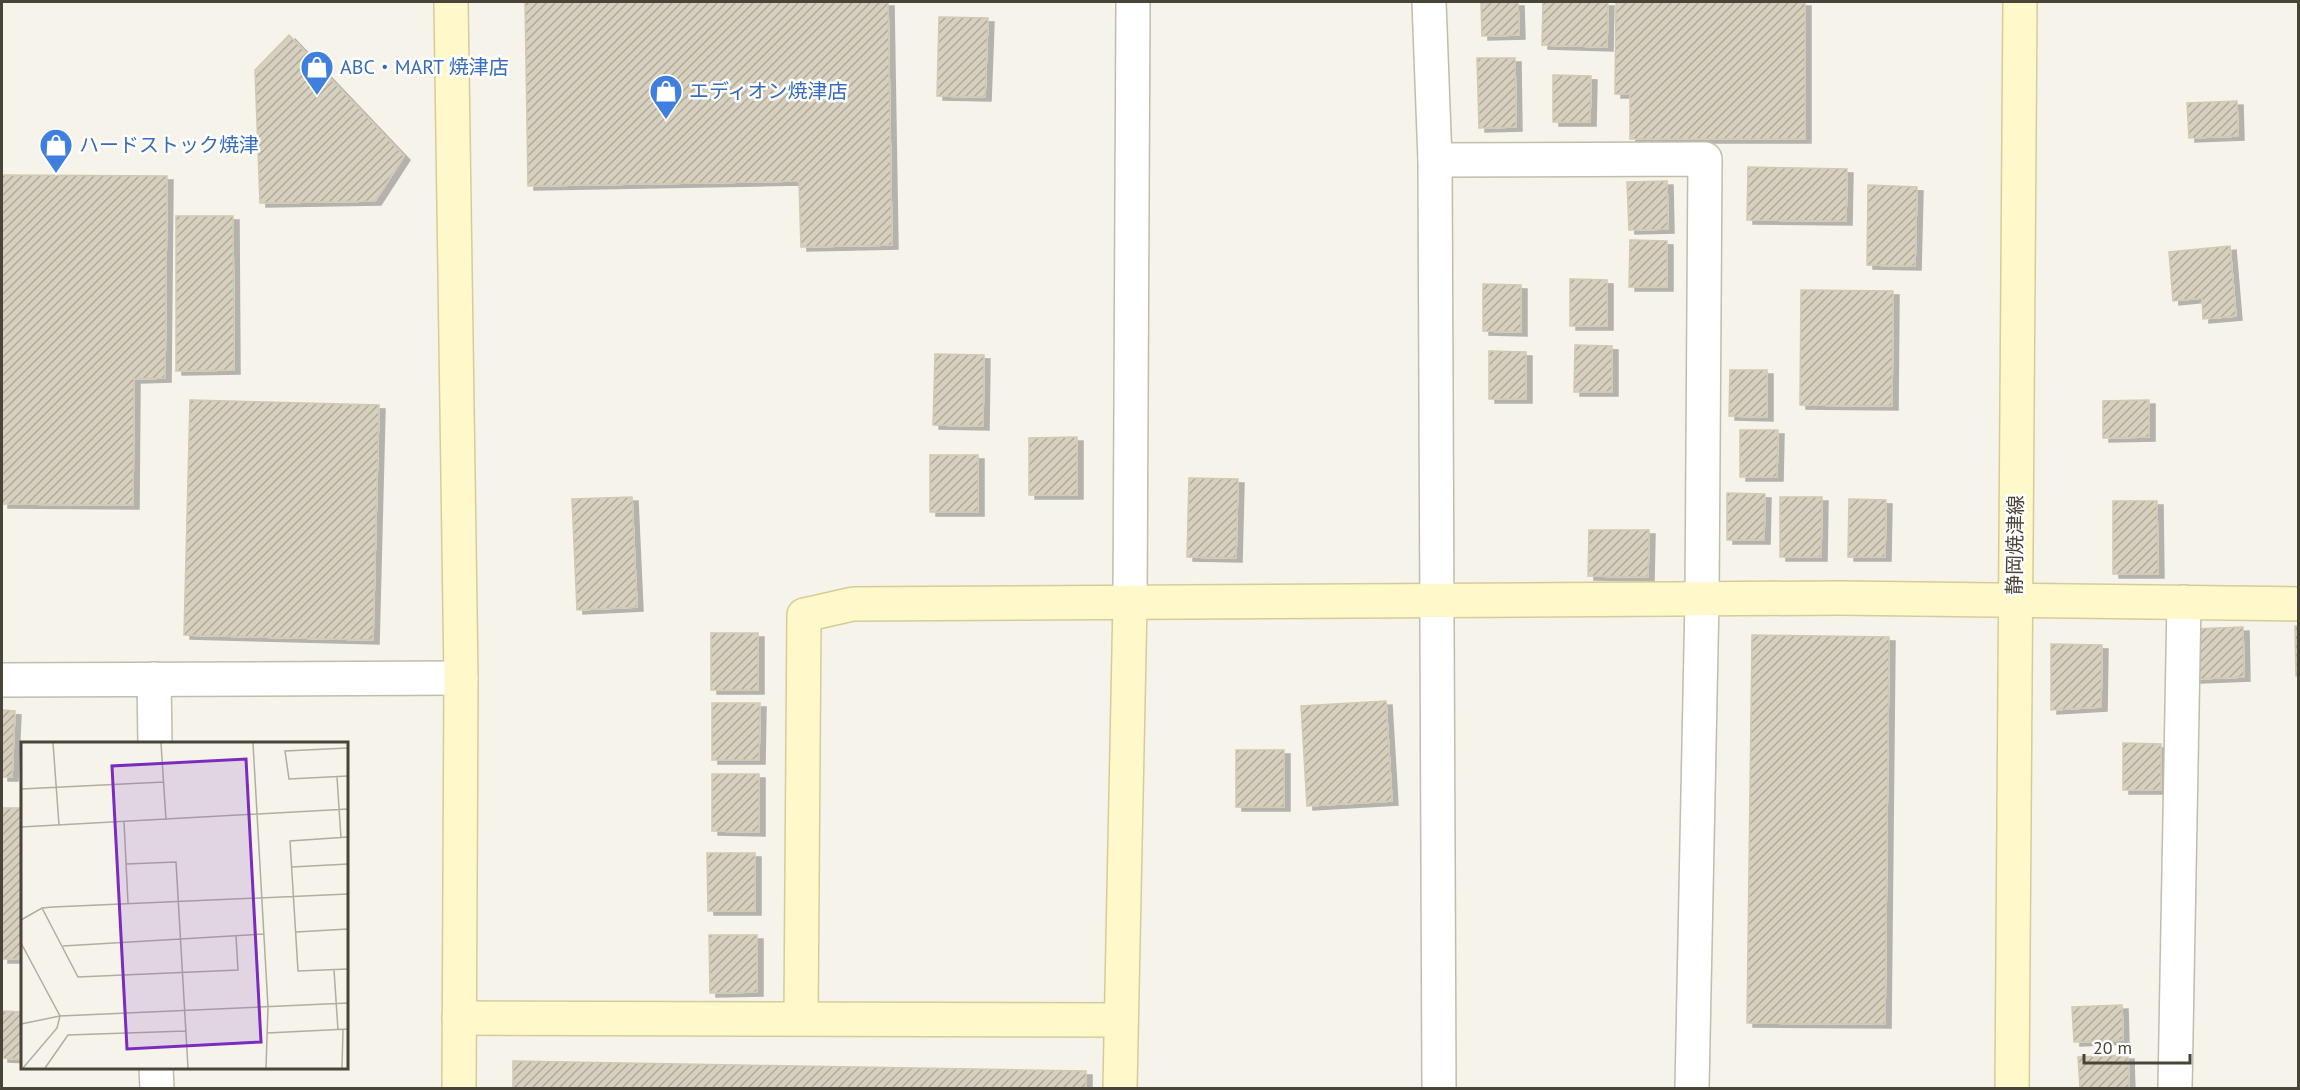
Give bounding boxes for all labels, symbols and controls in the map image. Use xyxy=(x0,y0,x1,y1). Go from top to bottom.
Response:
shop icon: ABC・MART 焼津店 xyxy=(299,49,335,96)
place label: ABC・MART 焼津店 xyxy=(340,54,509,80)
shop icon: エディオン焼津店 xyxy=(648,73,684,120)
place label: エディオン焼津店 xyxy=(689,78,848,104)
shop icon: ハードストック焼津 xyxy=(38,127,74,174)
place label: ハードストック焼津 xyxy=(79,132,259,158)
street label: 静岡焼津線 xyxy=(2001,495,2029,595)
inset map xyxy=(21,742,348,1069)
scale bar xyxy=(2084,1027,2190,1065)
text: 20 m xyxy=(2093,1036,2132,1059)

